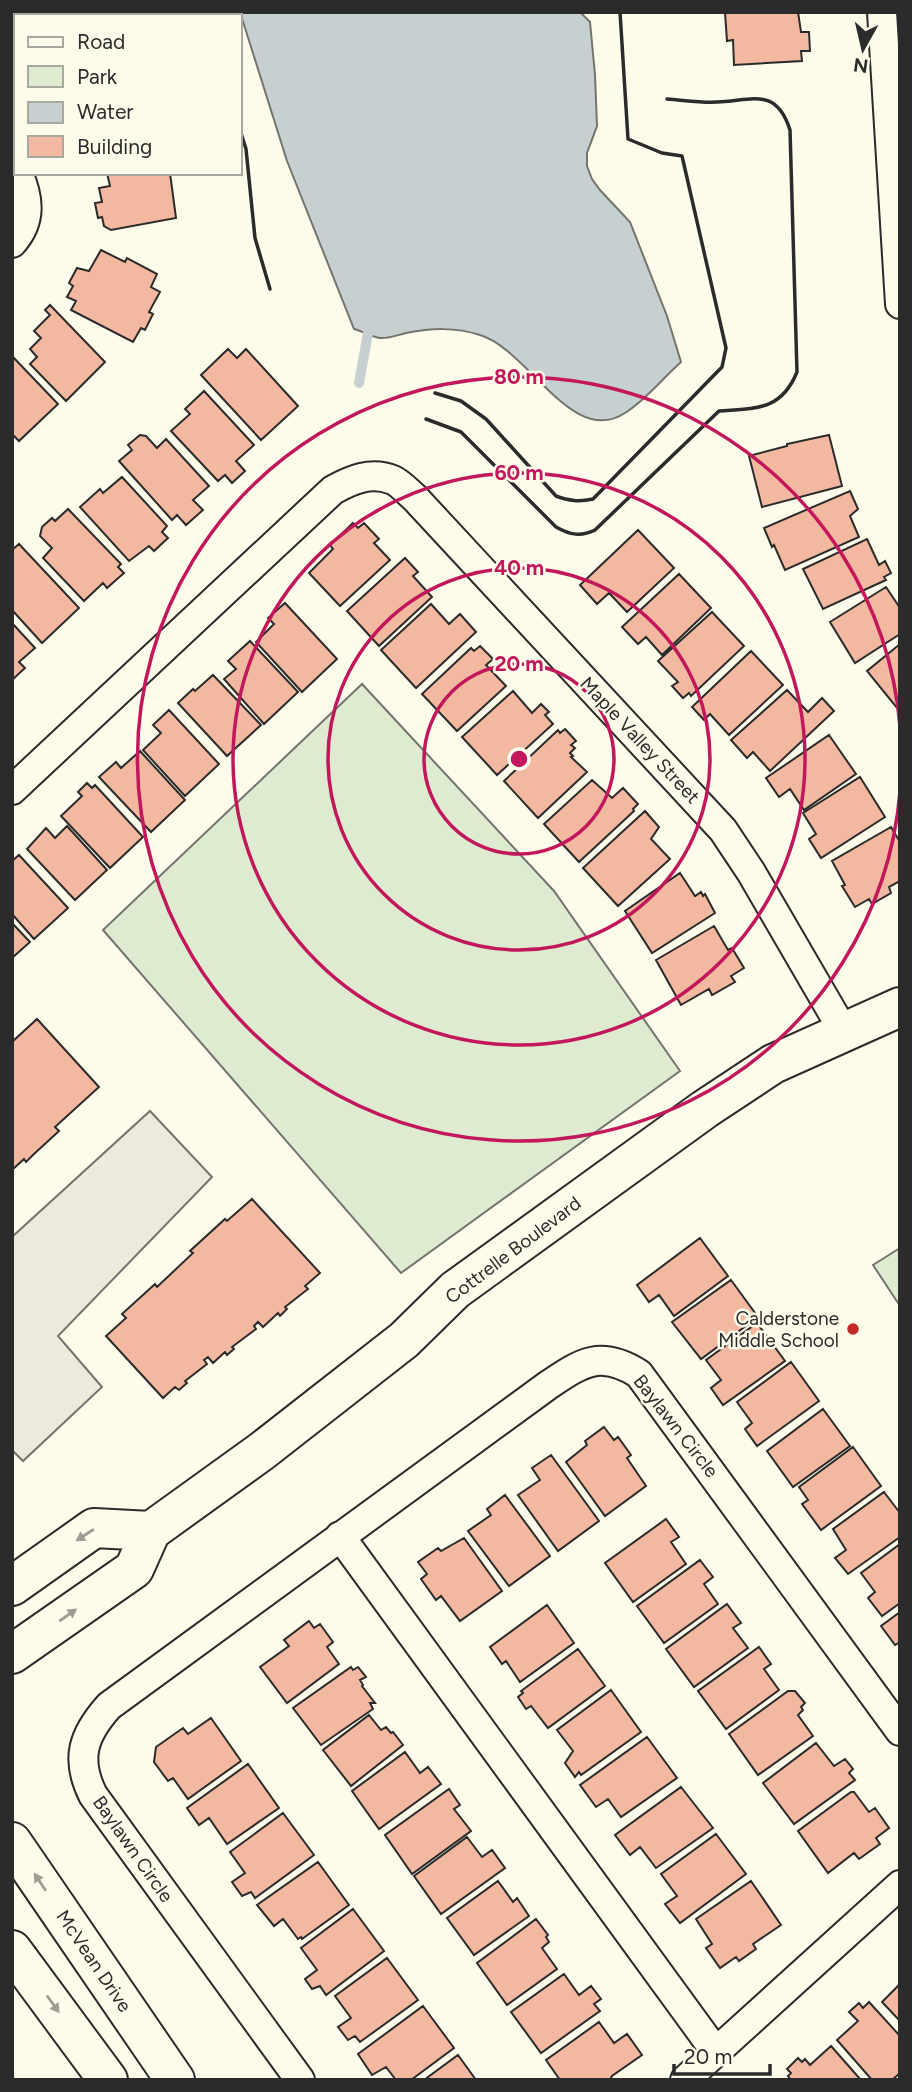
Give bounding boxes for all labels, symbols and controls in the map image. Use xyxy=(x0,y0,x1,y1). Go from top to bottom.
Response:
legend xyxy=(14,14,242,175)
north arrow xyxy=(828,14,898,84)
text: Road xyxy=(77,29,125,54)
text: N xyxy=(852,53,870,78)
text: Park xyxy=(77,64,118,89)
text: Water xyxy=(77,99,133,124)
text: Building xyxy=(77,134,152,159)
text: 80 m xyxy=(494,364,544,389)
text: 60 m xyxy=(494,460,544,485)
text: 40 m xyxy=(494,555,544,580)
text: 20 m xyxy=(494,651,544,676)
street label: Maple Valley Street xyxy=(575,672,705,808)
centre of rings xyxy=(507,747,531,771)
street label: Cottrelle Boulevard xyxy=(441,1192,585,1308)
place label: Calderstone Middle School xyxy=(718,1307,839,1352)
marker: Calderstone Middle School xyxy=(845,1321,861,1337)
street label: Baylawn Circle xyxy=(629,1370,723,1482)
one-way arrow xyxy=(75,1529,95,1542)
one-way arrow xyxy=(59,1608,77,1622)
street label: Baylawn Circle xyxy=(88,1791,178,1907)
one-way arrow xyxy=(33,1873,47,1891)
street label: McVean Drive xyxy=(51,1906,137,2016)
one-way arrow xyxy=(45,1995,60,2013)
scale bar xyxy=(674,2032,770,2076)
text: 20 m xyxy=(684,2044,732,2069)

